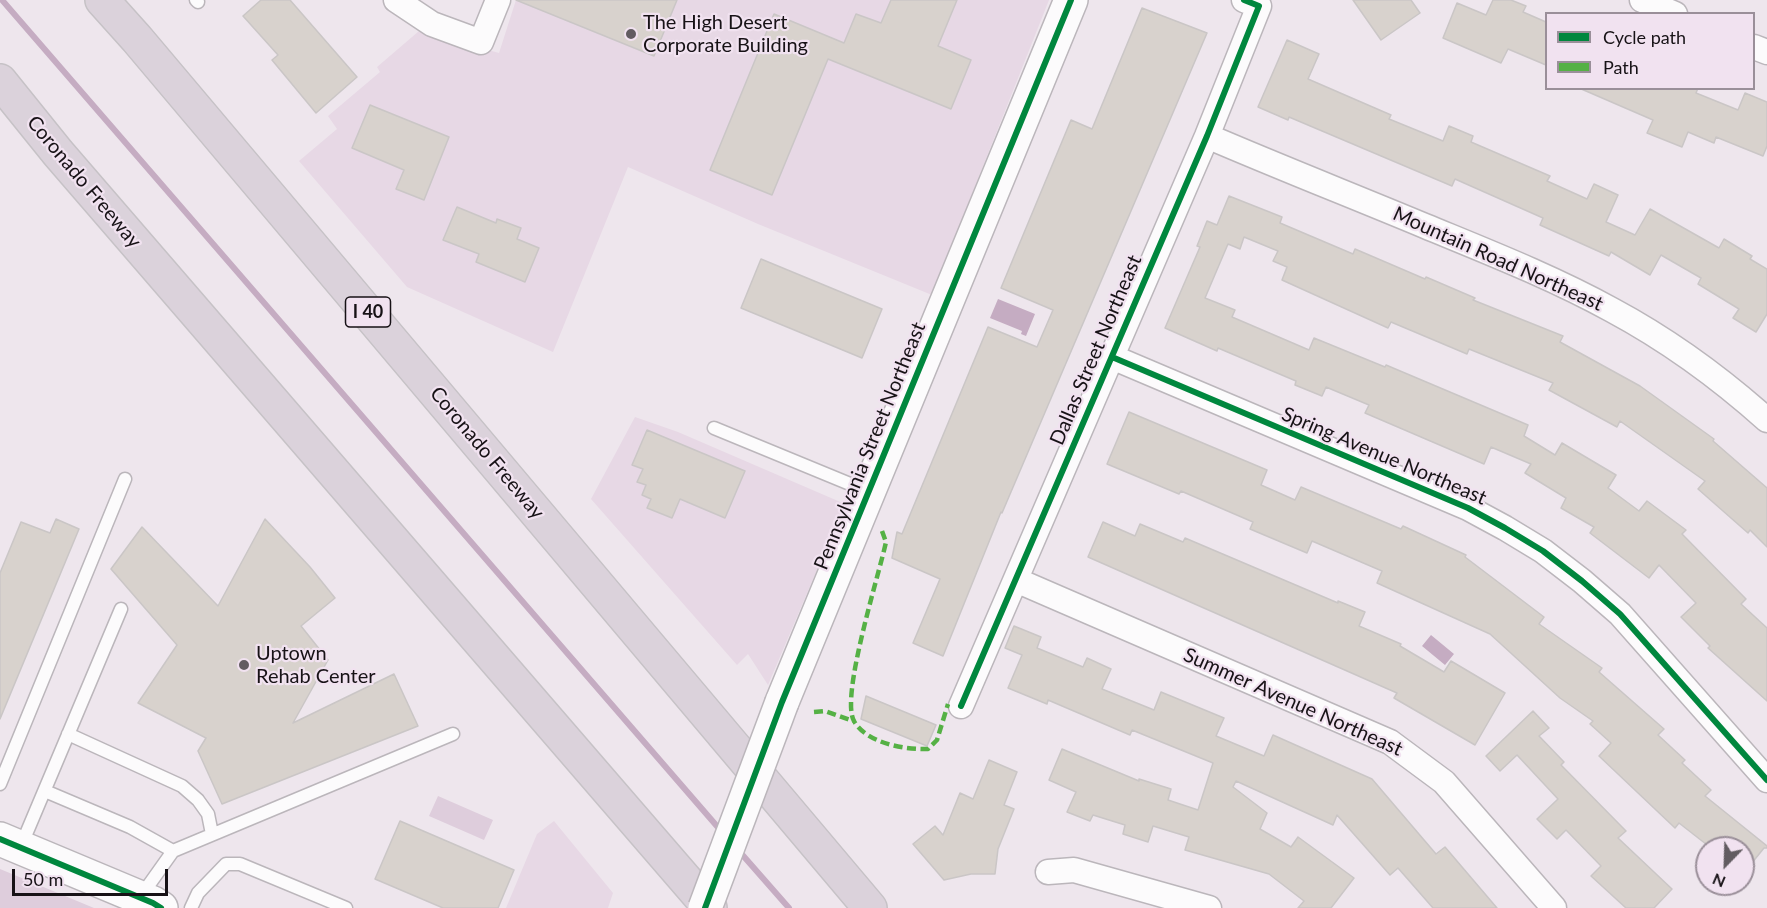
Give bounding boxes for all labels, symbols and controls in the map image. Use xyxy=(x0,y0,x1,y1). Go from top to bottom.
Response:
place label: The High Desert Corporate Building xyxy=(643,11,808,58)
legend xyxy=(1545,12,1755,90)
text: Cycle path xyxy=(1603,26,1686,48)
marker: The High Desert Corporate Building xyxy=(624,27,638,41)
text: Path xyxy=(1603,56,1639,78)
street label: Coronado Freeway xyxy=(22,111,146,253)
street label: Mountain Road Northeast xyxy=(1389,202,1607,316)
street label: Dallas Street Northeast xyxy=(1045,251,1147,449)
road number: I 40 xyxy=(346,297,391,327)
street label: Pennsylvania Street Northeast xyxy=(809,319,931,573)
street label: Coronado Freeway xyxy=(425,382,549,524)
street label: Spring Avenue Northeast xyxy=(1278,402,1490,510)
place label: Uptown Rehab Center xyxy=(256,642,376,689)
street label: Summer Avenue Northeast xyxy=(1180,643,1406,761)
marker: Uptown Rehab Center xyxy=(237,658,251,672)
north arrow xyxy=(1695,836,1755,896)
scale bar xyxy=(15,857,171,895)
text: 50 m xyxy=(23,868,63,890)
text: N xyxy=(1709,870,1728,892)

